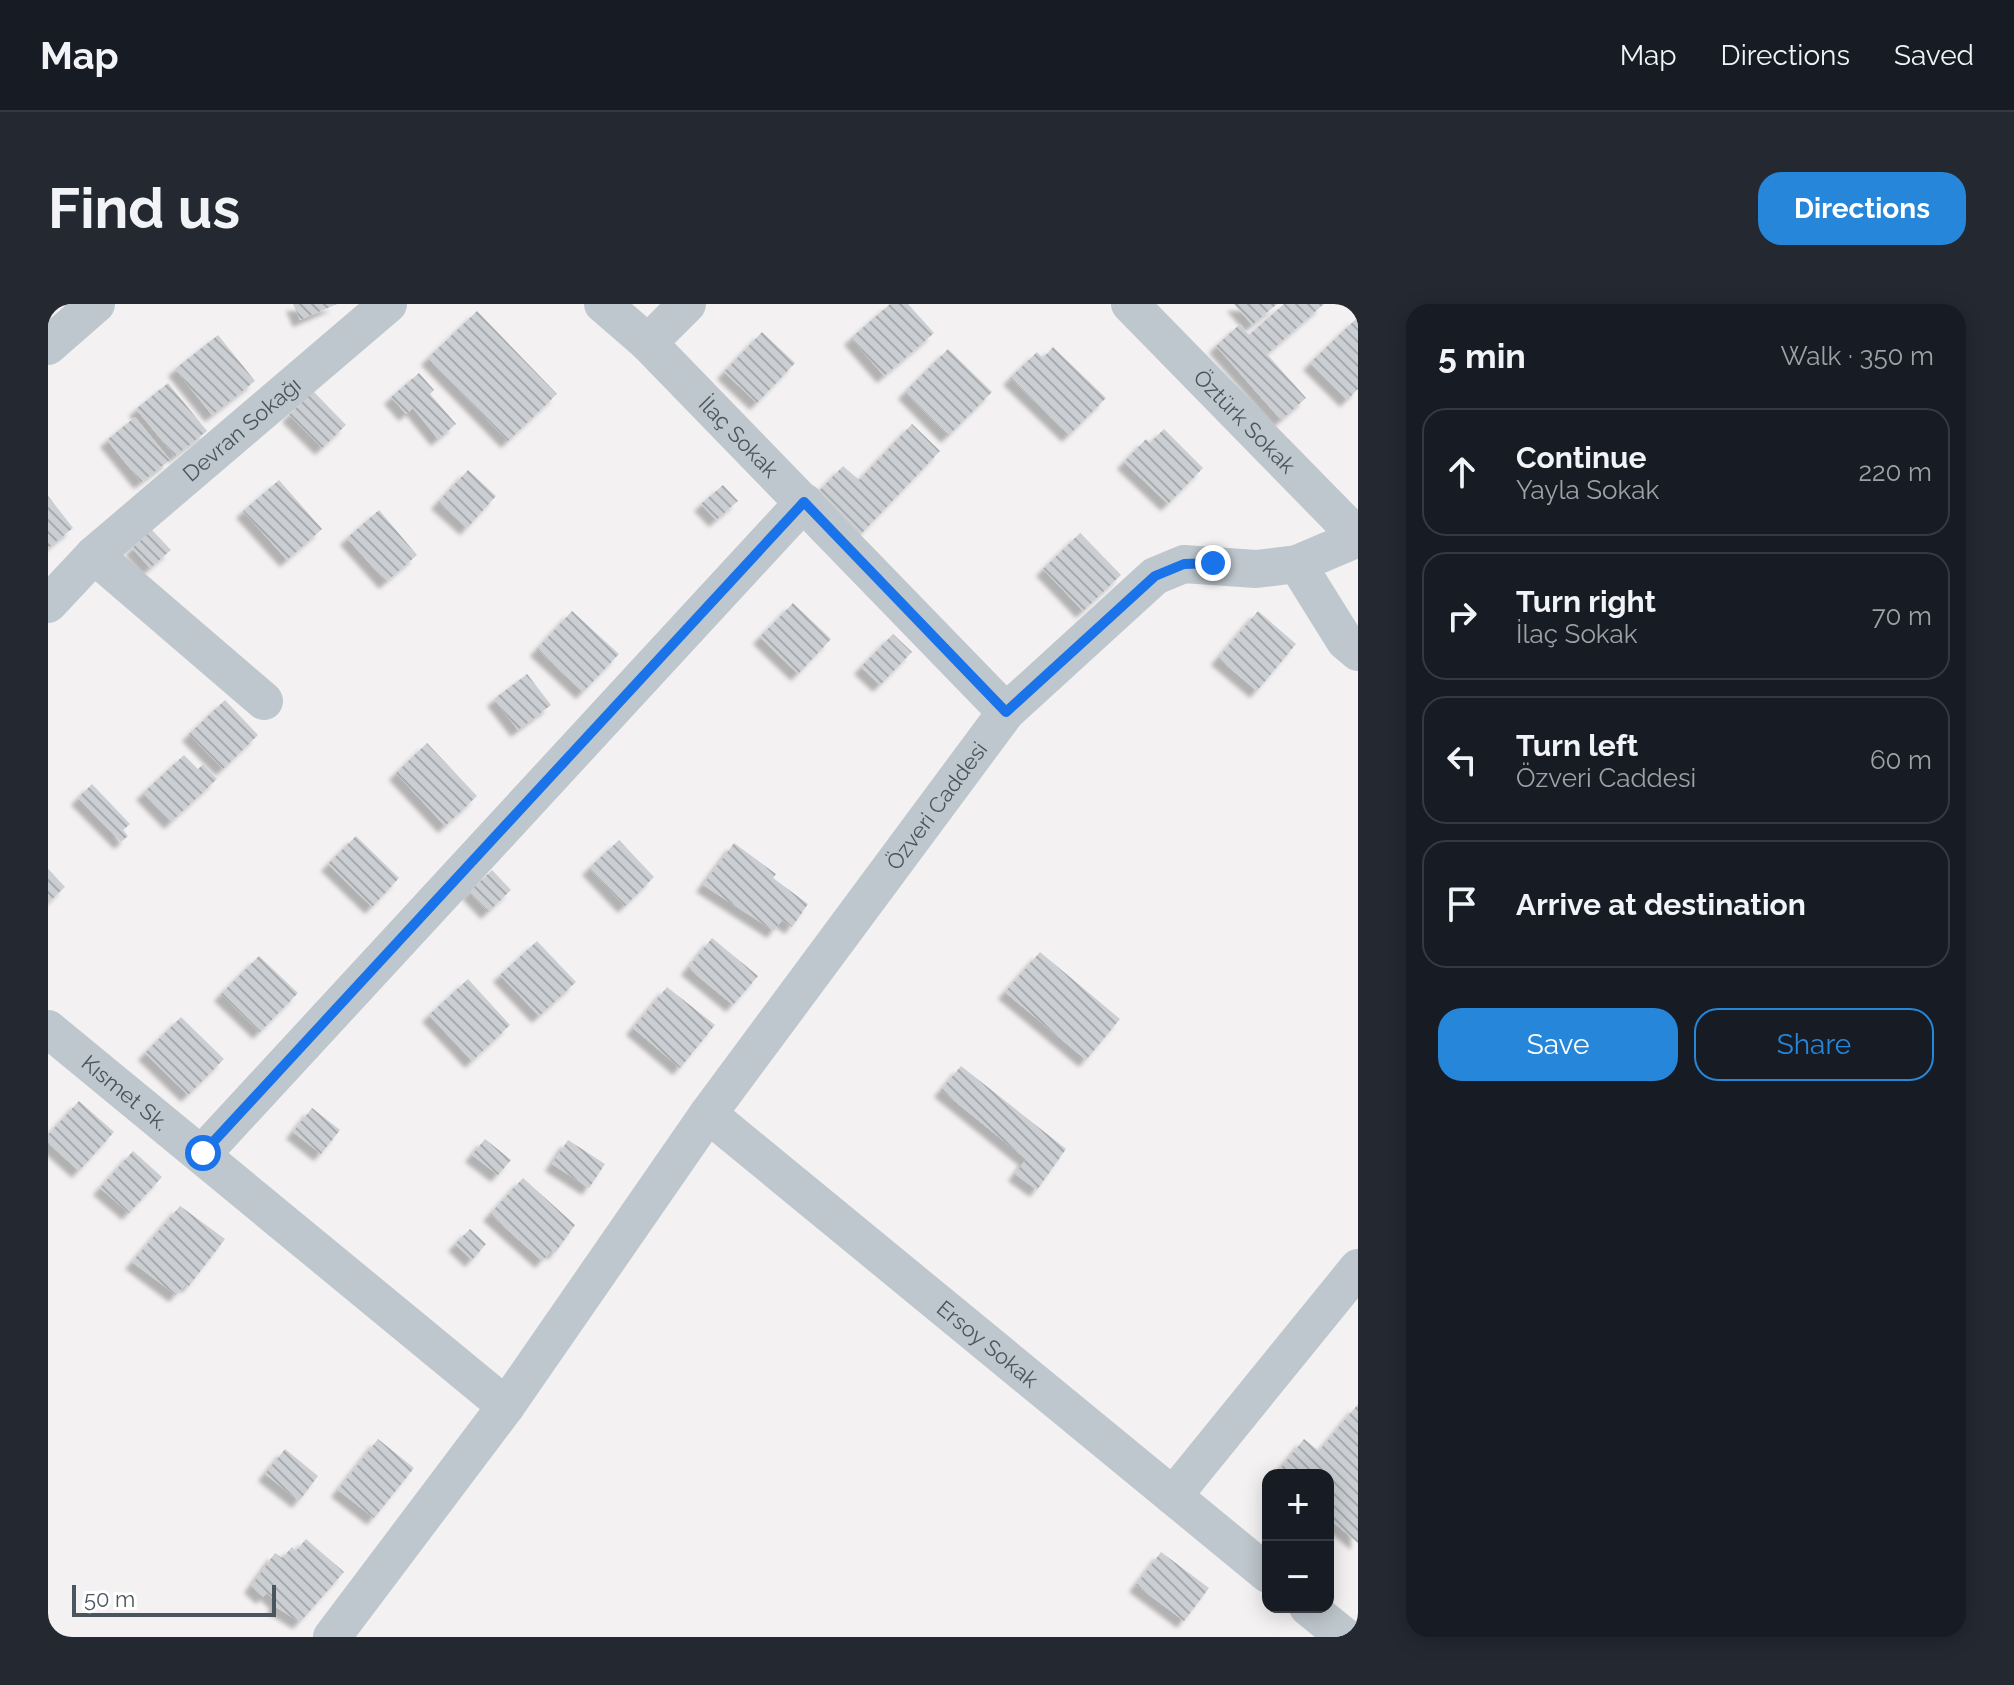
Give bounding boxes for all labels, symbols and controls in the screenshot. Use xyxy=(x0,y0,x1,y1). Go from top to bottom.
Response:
text: Map xyxy=(40,33,119,78)
text: Map xyxy=(1620,39,1677,72)
text: Directions xyxy=(1721,39,1850,72)
text: Saved xyxy=(1894,39,1974,72)
button: Directions xyxy=(1758,172,1966,245)
text: Find us xyxy=(48,175,240,241)
text: 5 min xyxy=(1438,336,1526,376)
text: Walk · 350 m xyxy=(1780,341,1934,371)
street label: Öztürk Sokak xyxy=(1188,364,1301,479)
street label: Devran Sokağı xyxy=(177,372,306,487)
street label: İlaç Sokak xyxy=(694,391,784,483)
text: Continue xyxy=(1516,440,1647,475)
icon: ahead xyxy=(1440,450,1484,494)
text: 220 m xyxy=(1858,457,1932,487)
text: Yayla Sokak xyxy=(1516,475,1659,505)
route end xyxy=(1195,545,1231,581)
text: Turn right xyxy=(1516,584,1656,619)
icon: right xyxy=(1440,594,1484,638)
text: 70 m xyxy=(1872,601,1932,631)
text: İlaç Sokak xyxy=(1516,619,1638,649)
text: Turn left xyxy=(1516,728,1638,763)
street label: Özveri Caddesi xyxy=(881,737,992,875)
icon: left xyxy=(1440,738,1484,782)
text: 60 m xyxy=(1870,745,1932,775)
text: Özveri Caddesi xyxy=(1516,763,1696,793)
icon: arrive xyxy=(1440,882,1484,926)
text: Arrive at destination xyxy=(1516,887,1806,922)
button: Save xyxy=(1438,1008,1678,1081)
button: Share xyxy=(1694,1008,1934,1081)
street label: Kısmet Sk. xyxy=(76,1049,174,1136)
route start xyxy=(185,1135,221,1171)
street label: Ersoy Sokak xyxy=(932,1295,1044,1393)
map controls xyxy=(1262,1469,1334,1613)
button: + xyxy=(1262,1469,1334,1541)
button: − xyxy=(1262,1541,1334,1613)
scale bar xyxy=(72,1581,276,1617)
text: 50 m xyxy=(84,1586,135,1612)

